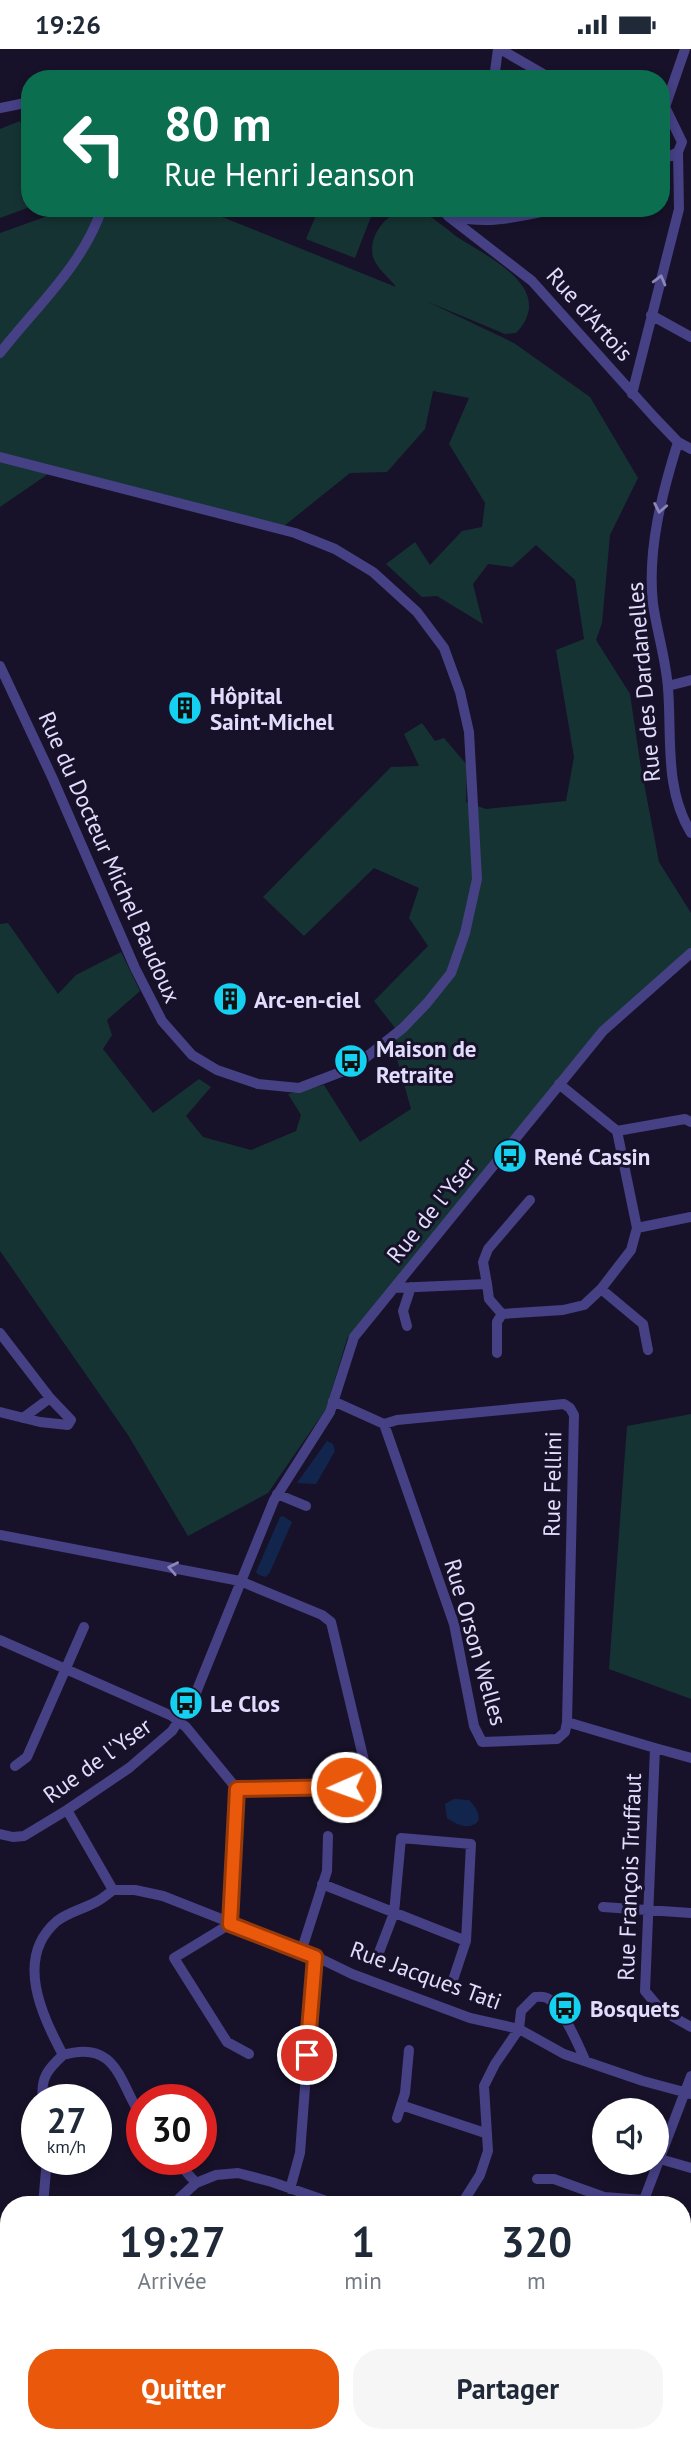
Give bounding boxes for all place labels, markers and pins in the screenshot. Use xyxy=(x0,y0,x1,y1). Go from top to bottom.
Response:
place label: Hôpital Saint-Michel xyxy=(210,681,334,736)
building icon: Hôpital Saint-Michel xyxy=(166,689,204,727)
building icon: Arc-en-ciel xyxy=(211,980,249,1018)
place label: Arc-en-ciel xyxy=(254,985,361,1014)
place label: Maison de Retraite xyxy=(376,1034,477,1089)
bus stop icon: Maison de Retraite xyxy=(332,1042,370,1080)
bus stop icon: René Cassin xyxy=(491,1137,529,1175)
place label: René Cassin xyxy=(534,1142,650,1171)
bus stop icon: Le Clos xyxy=(167,1684,205,1722)
place label: Le Clos xyxy=(210,1689,280,1718)
bus stop icon: Bosquets xyxy=(546,1989,584,2027)
place label: Bosquets xyxy=(590,1994,680,2023)
pin xyxy=(277,2025,337,2085)

